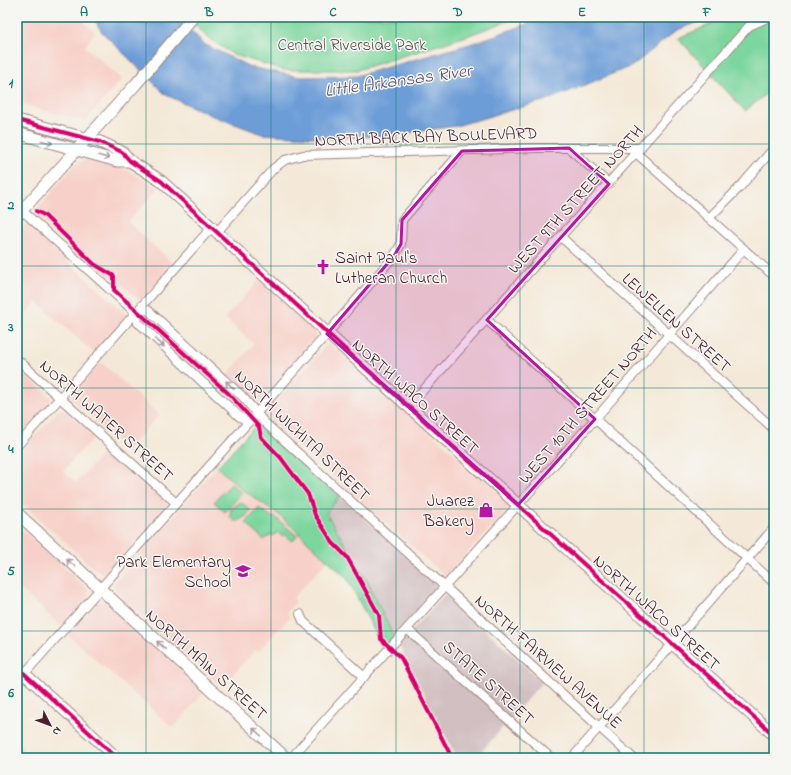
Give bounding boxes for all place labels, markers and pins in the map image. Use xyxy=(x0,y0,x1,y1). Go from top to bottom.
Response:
place label: Saint Paul's Lutheran Church xyxy=(335,246,447,291)
church icon: Saint Paul's Lutheran Church xyxy=(314,258,332,276)
place label: Juarez Bakery xyxy=(423,489,475,535)
shop icon: Juarez Bakery xyxy=(477,501,495,519)
place label: Park Elementary School xyxy=(116,550,231,595)
school or university icon: Park Elementary School xyxy=(234,562,252,580)

